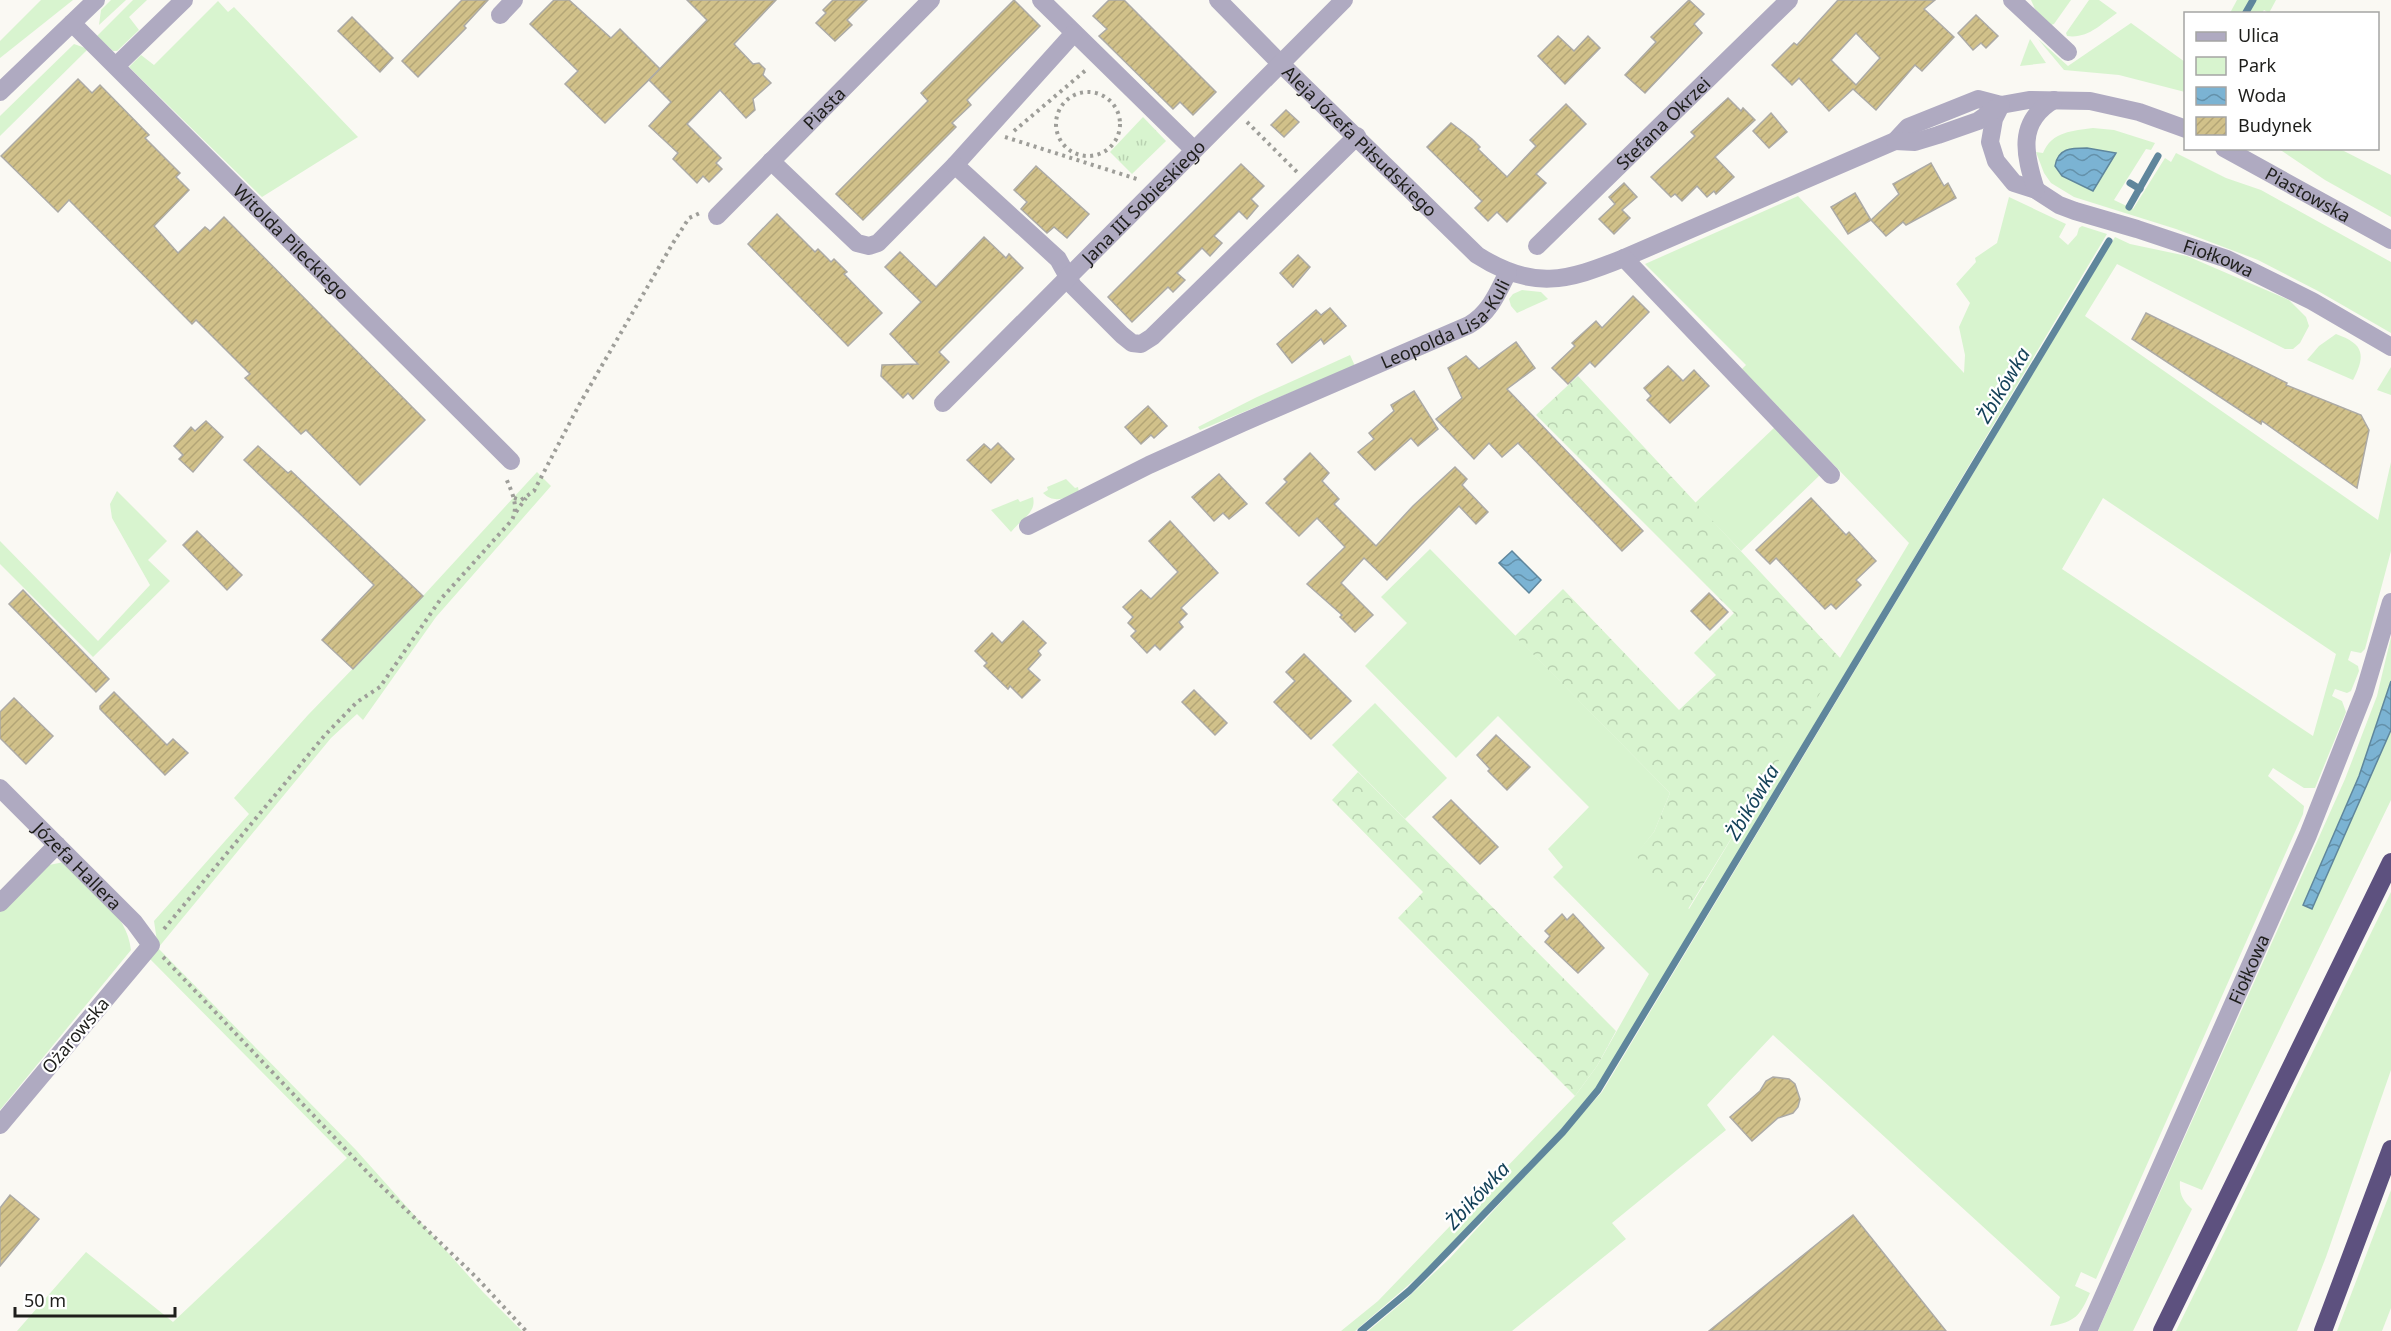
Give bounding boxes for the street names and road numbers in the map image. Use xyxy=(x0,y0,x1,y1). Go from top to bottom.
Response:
street label: Aleja Józefa Piłsudskiego xyxy=(1277,60,1442,222)
street label: Stefana Okrzei xyxy=(1610,71,1715,175)
street label: Piasta xyxy=(798,81,850,135)
street label: Jana III Sobieskiego xyxy=(1075,134,1210,270)
street label: Piastowska xyxy=(2261,161,2355,227)
street label: Witolda Pileckiego xyxy=(228,179,355,305)
street label: Fiołkowa xyxy=(2180,233,2258,282)
street label: Leopolda Lisa-Kuli xyxy=(1377,275,1515,374)
street label: Józefa Hallera xyxy=(27,815,127,915)
street label: Fiołkowa xyxy=(2223,930,2275,1008)
street label: Ożarowska xyxy=(36,992,114,1078)

